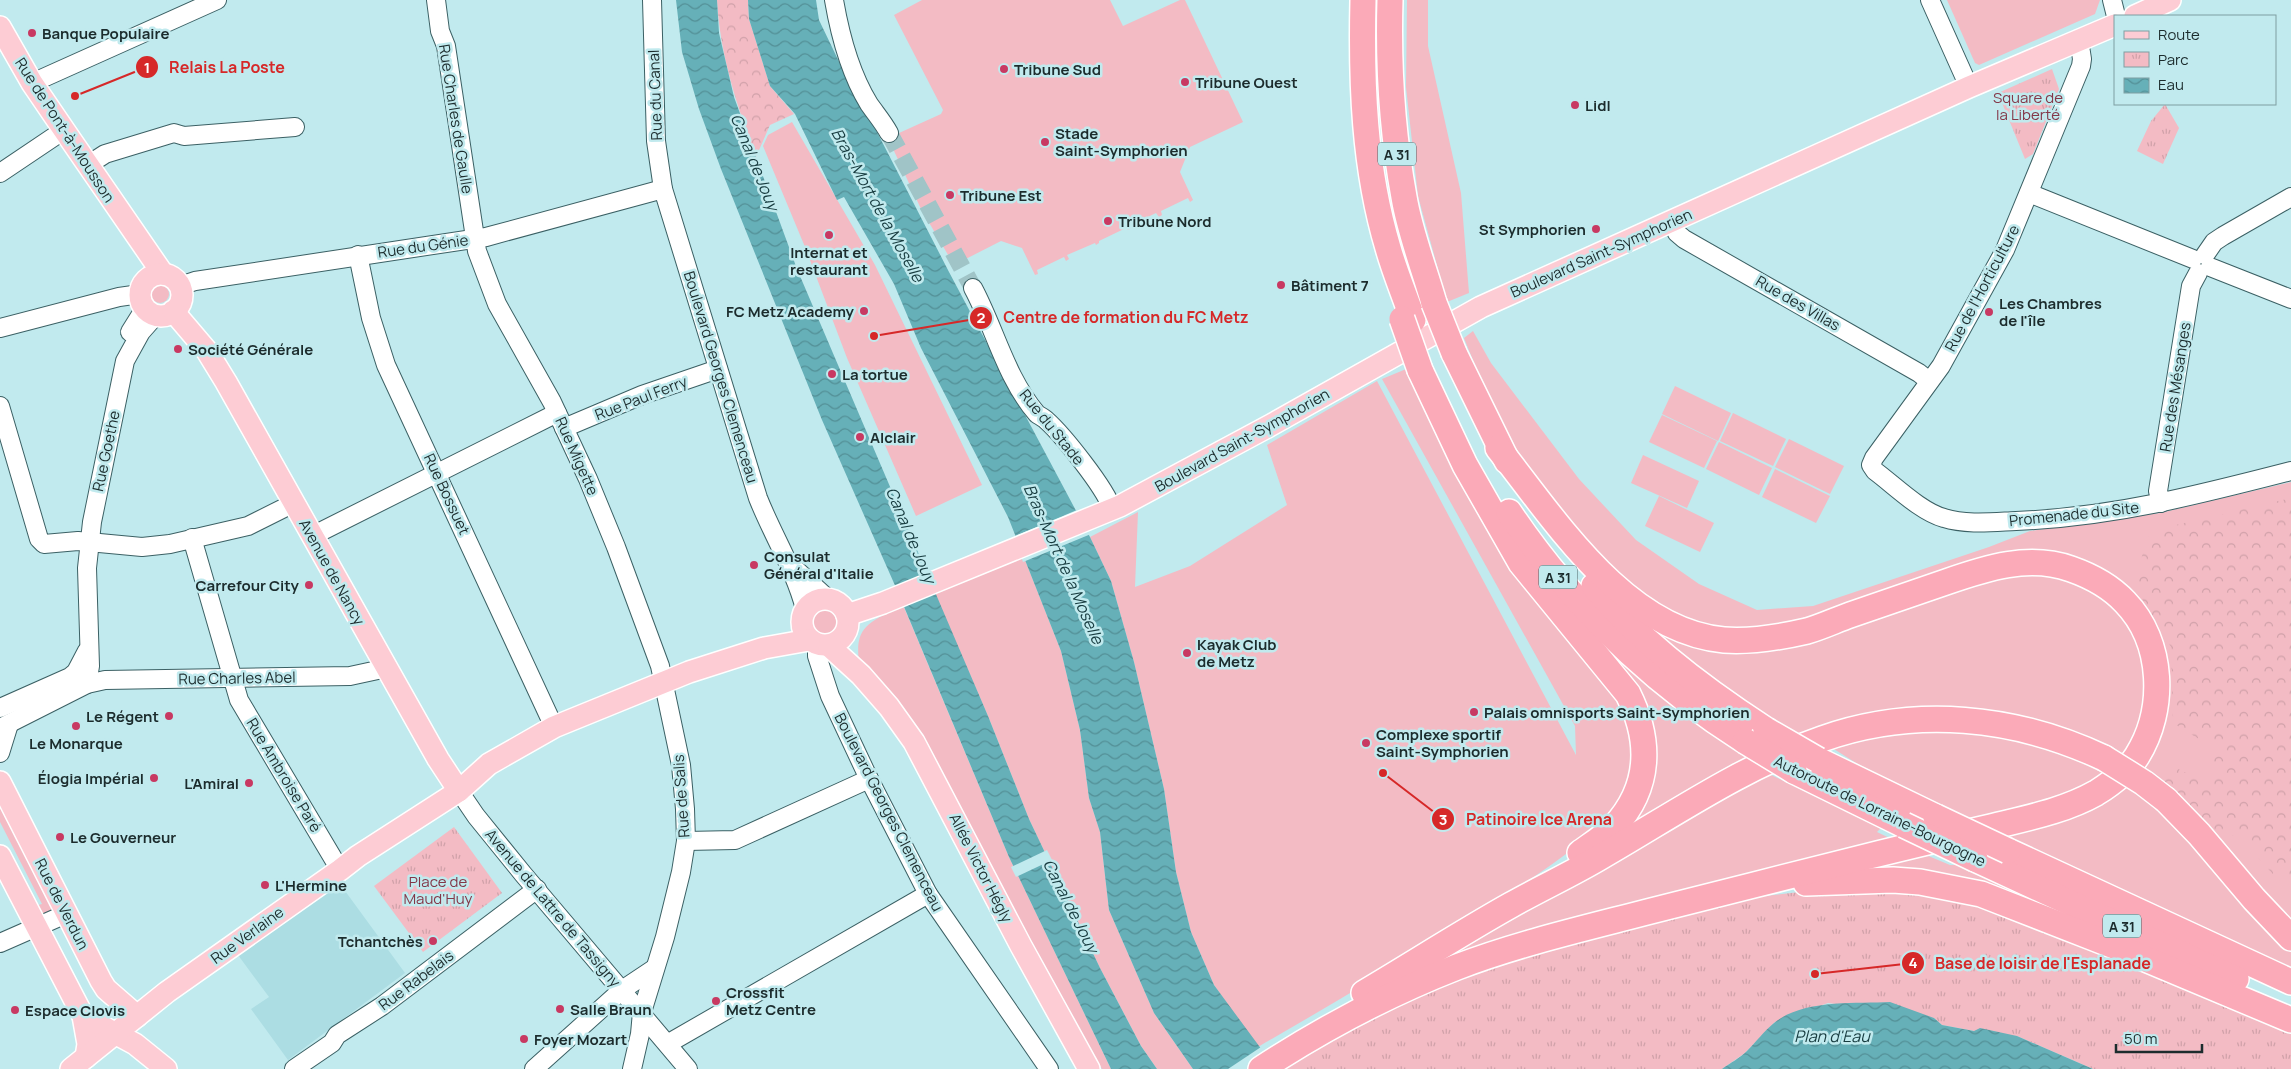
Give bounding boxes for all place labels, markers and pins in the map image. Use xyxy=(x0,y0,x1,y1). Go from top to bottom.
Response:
place label: Banque Populaire xyxy=(42,23,169,44)
marker: Banque Populaire xyxy=(26,27,38,39)
callout: Relais La Poste xyxy=(134,52,295,83)
place label: Tribune Sud xyxy=(1014,59,1101,80)
marker: Tribune Sud xyxy=(998,63,1010,75)
place label: Tribune Ouest xyxy=(1195,72,1298,93)
marker: Tribune Ouest xyxy=(1179,76,1191,88)
place label: Lidl xyxy=(1585,95,1611,116)
marker: Lidl xyxy=(1569,99,1581,111)
place label: Stade Saint-Symphorien xyxy=(1055,123,1188,161)
marker: Stade Saint-Symphorien xyxy=(1039,136,1051,148)
place label: Tribune Est xyxy=(960,185,1042,206)
marker: Tribune Est xyxy=(944,189,956,201)
place label: Tribune Nord xyxy=(1118,211,1212,232)
marker: Tribune Nord xyxy=(1102,215,1114,227)
place label: St Symphorien xyxy=(1479,219,1586,240)
marker: St Symphorien xyxy=(1590,223,1602,235)
marker: Internat et restaurant xyxy=(823,229,835,241)
place label: Internat et restaurant xyxy=(790,242,868,280)
place label: Bâtiment 7 xyxy=(1291,275,1369,296)
marker: Bâtiment 7 xyxy=(1275,279,1287,291)
place label: Les Chambres de l'île xyxy=(1999,293,2102,331)
place label: FC Metz Academy xyxy=(726,301,855,322)
callout: Centre de formation du FC Metz xyxy=(969,302,1259,333)
marker: FC Metz Academy xyxy=(858,305,870,317)
marker: Les Chambres de l'île xyxy=(1983,306,1995,318)
place label: Société Générale xyxy=(188,339,313,360)
marker: Société Générale xyxy=(172,343,184,355)
place label: La tortue xyxy=(842,364,908,385)
marker: La tortue xyxy=(826,368,838,380)
place label: Alclair xyxy=(870,427,916,448)
marker: Alclair xyxy=(854,431,866,443)
place label: Consulat Général d'Italie xyxy=(764,546,874,584)
marker: Consulat Général d'Italie xyxy=(748,559,760,571)
place label: Carrefour City xyxy=(195,575,300,596)
marker: Carrefour City xyxy=(303,579,315,591)
place label: Kayak Club de Metz xyxy=(1197,634,1277,672)
marker: Kayak Club de Metz xyxy=(1181,647,1193,659)
place label: Palais omnisports Saint-Symphorien xyxy=(1484,702,1750,723)
place label: Le Régent xyxy=(86,706,159,727)
marker: Palais omnisports Saint-Symphorien xyxy=(1468,706,1480,718)
marker: Le Régent xyxy=(163,710,175,722)
marker: Le Monarque xyxy=(70,720,82,732)
place label: Complexe sportif Saint-Symphorien xyxy=(1376,724,1509,762)
place label: Le Monarque xyxy=(29,733,123,754)
marker: Complexe sportif Saint-Symphorien xyxy=(1360,737,1372,749)
place label: Élogia Impérial xyxy=(38,768,144,789)
marker: Élogia Impérial xyxy=(148,772,160,784)
place label: L'Amiral xyxy=(184,773,239,794)
marker: L'Amiral xyxy=(243,777,255,789)
callout: Patinoire Ice Arena xyxy=(1431,804,1622,835)
place label: Le Gouverneur xyxy=(70,827,176,848)
marker: Le Gouverneur xyxy=(54,831,66,843)
place label: L'Hermine xyxy=(275,875,347,896)
marker: L'Hermine xyxy=(259,879,271,891)
place label: Tchantchès xyxy=(338,931,423,952)
marker: Tchantchès xyxy=(427,935,439,947)
callout: Base de loisir de l'Esplanade xyxy=(1900,948,2161,979)
place label: Crossfit Metz Centre xyxy=(726,982,816,1020)
marker: Crossfit Metz Centre xyxy=(710,995,722,1007)
place label: Salle Braun xyxy=(570,999,652,1020)
place label: Espace Clovis xyxy=(25,1000,125,1021)
marker: Salle Braun xyxy=(554,1003,566,1015)
marker: Espace Clovis xyxy=(9,1004,21,1016)
place label: Foyer Mozart xyxy=(534,1029,627,1050)
marker: Foyer Mozart xyxy=(518,1033,530,1045)

